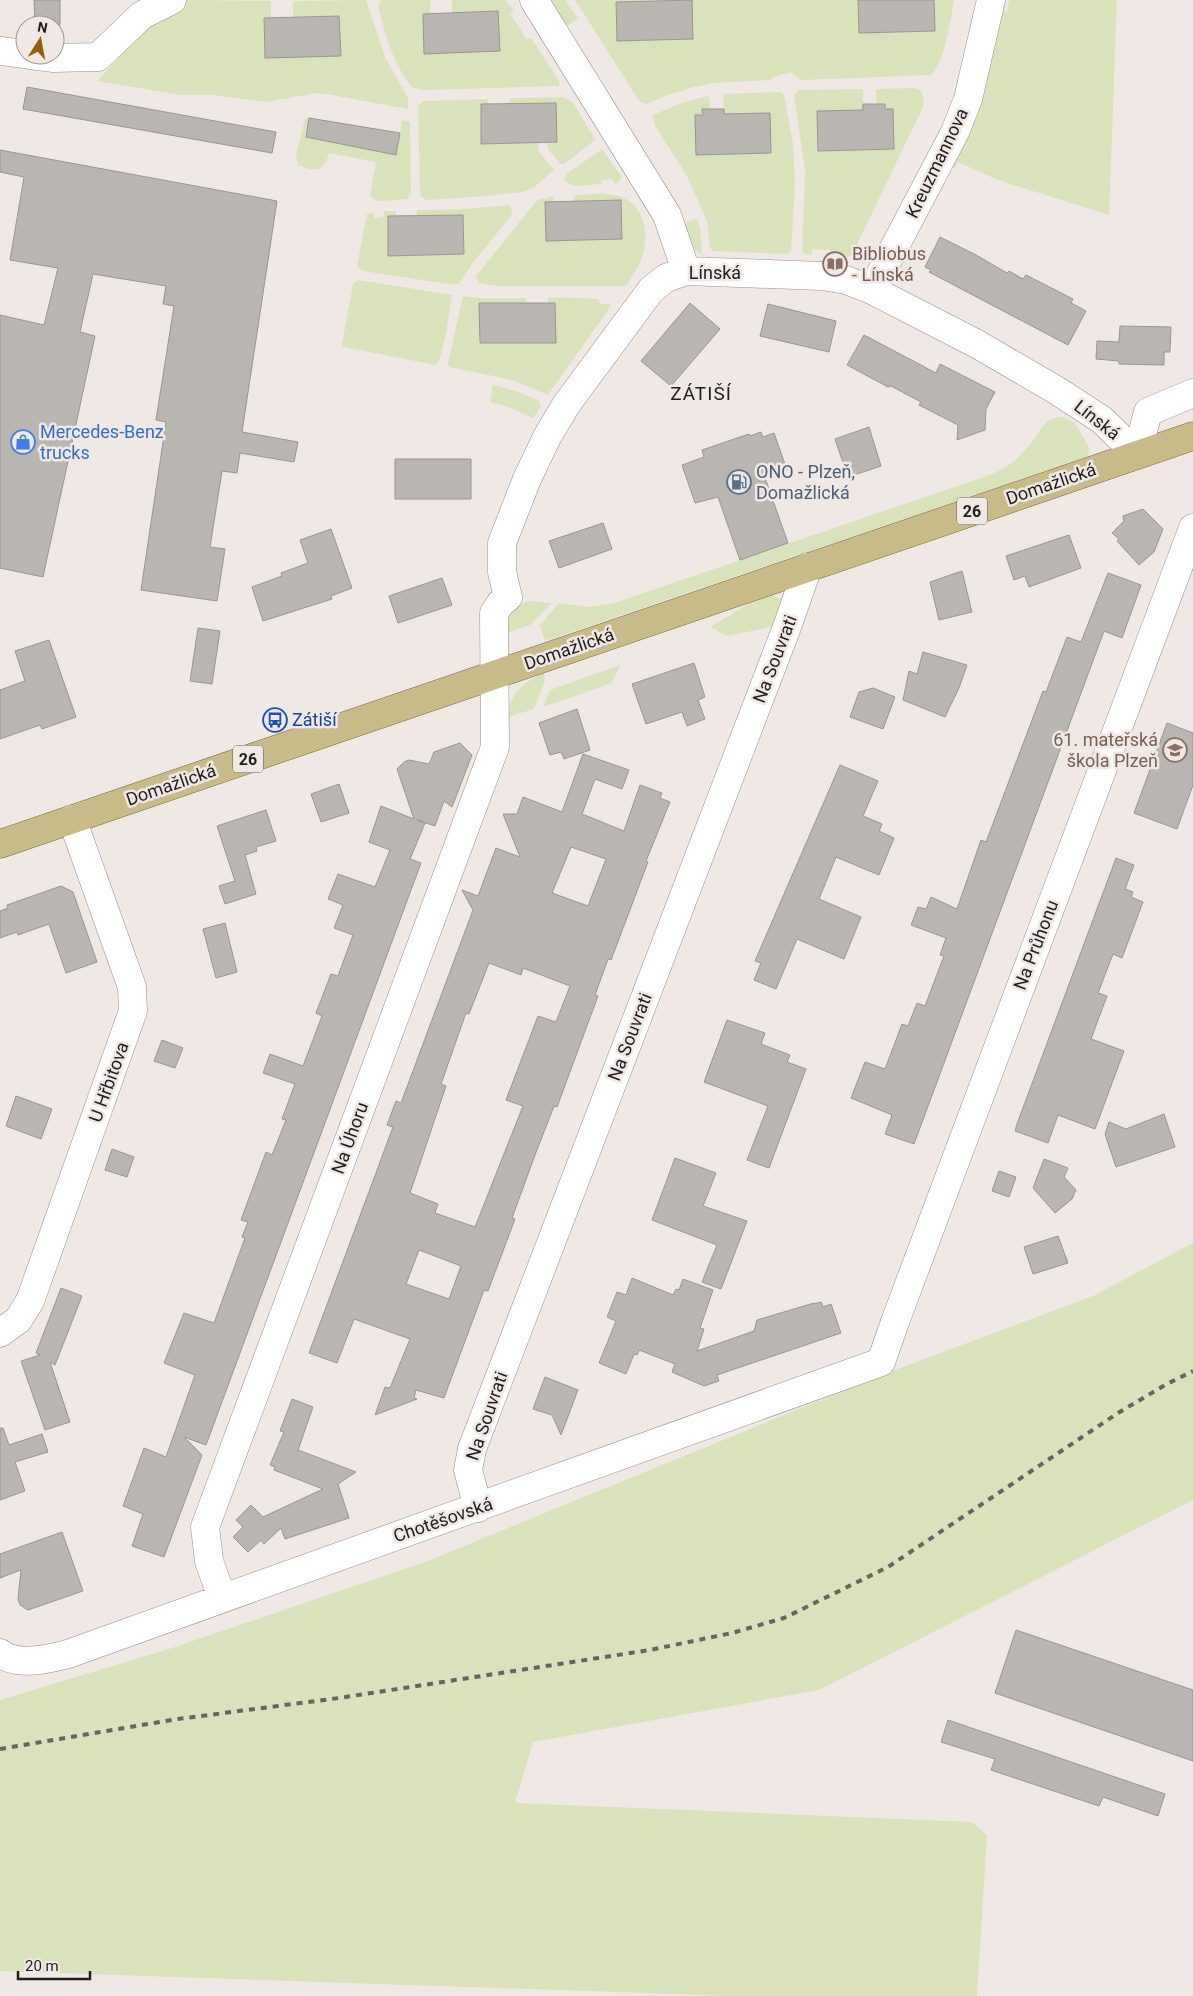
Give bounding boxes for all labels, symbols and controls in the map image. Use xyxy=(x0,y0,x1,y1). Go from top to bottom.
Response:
north arrow xyxy=(15,15,65,65)
text: N xyxy=(36,18,49,36)
street label: Kreuzmannova xyxy=(901,104,972,221)
place label: Bibliobus - Línská xyxy=(852,243,926,285)
library icon: Bibliobus - Línská xyxy=(822,251,848,277)
street label: Línská xyxy=(689,262,741,283)
district label: ZÁTIŠÍ xyxy=(670,382,732,405)
street label: Línská xyxy=(1070,395,1124,444)
place label: Mercedes-Benz trucks xyxy=(40,421,164,463)
shop icon: Mercedes-Benz trucks xyxy=(10,429,36,455)
street label: Domažlická xyxy=(1003,458,1099,509)
place label: ONO - Plzeň, Domažlická xyxy=(756,461,855,503)
fuel station icon: ONO - Plzeň, Domažlická xyxy=(726,469,752,495)
road number: 26 xyxy=(957,498,987,524)
street label: Na Souvrati xyxy=(748,612,801,706)
street label: Domažlická xyxy=(521,623,617,674)
bus stop icon: Zátiší xyxy=(262,707,288,733)
place label: Zátiší xyxy=(292,709,337,730)
place label: 61. mateřská škola Plzeň xyxy=(1053,729,1158,771)
school or university icon: 61. mateřská škola Plzeň xyxy=(1162,737,1188,763)
road number: 26 xyxy=(233,746,263,772)
street label: Domažlická xyxy=(123,759,219,810)
street label: Na Průhonu xyxy=(1009,897,1062,993)
street label: Na Souvrati xyxy=(603,990,656,1084)
street label: U Hřbitova xyxy=(84,1039,133,1125)
street label: Na Úhoru xyxy=(327,1099,372,1177)
street label: Na Souvrati xyxy=(462,1369,512,1463)
street label: Chotěšovská xyxy=(390,1493,495,1546)
scale bar xyxy=(18,1948,90,1980)
text: 20 m xyxy=(25,1957,59,1975)

